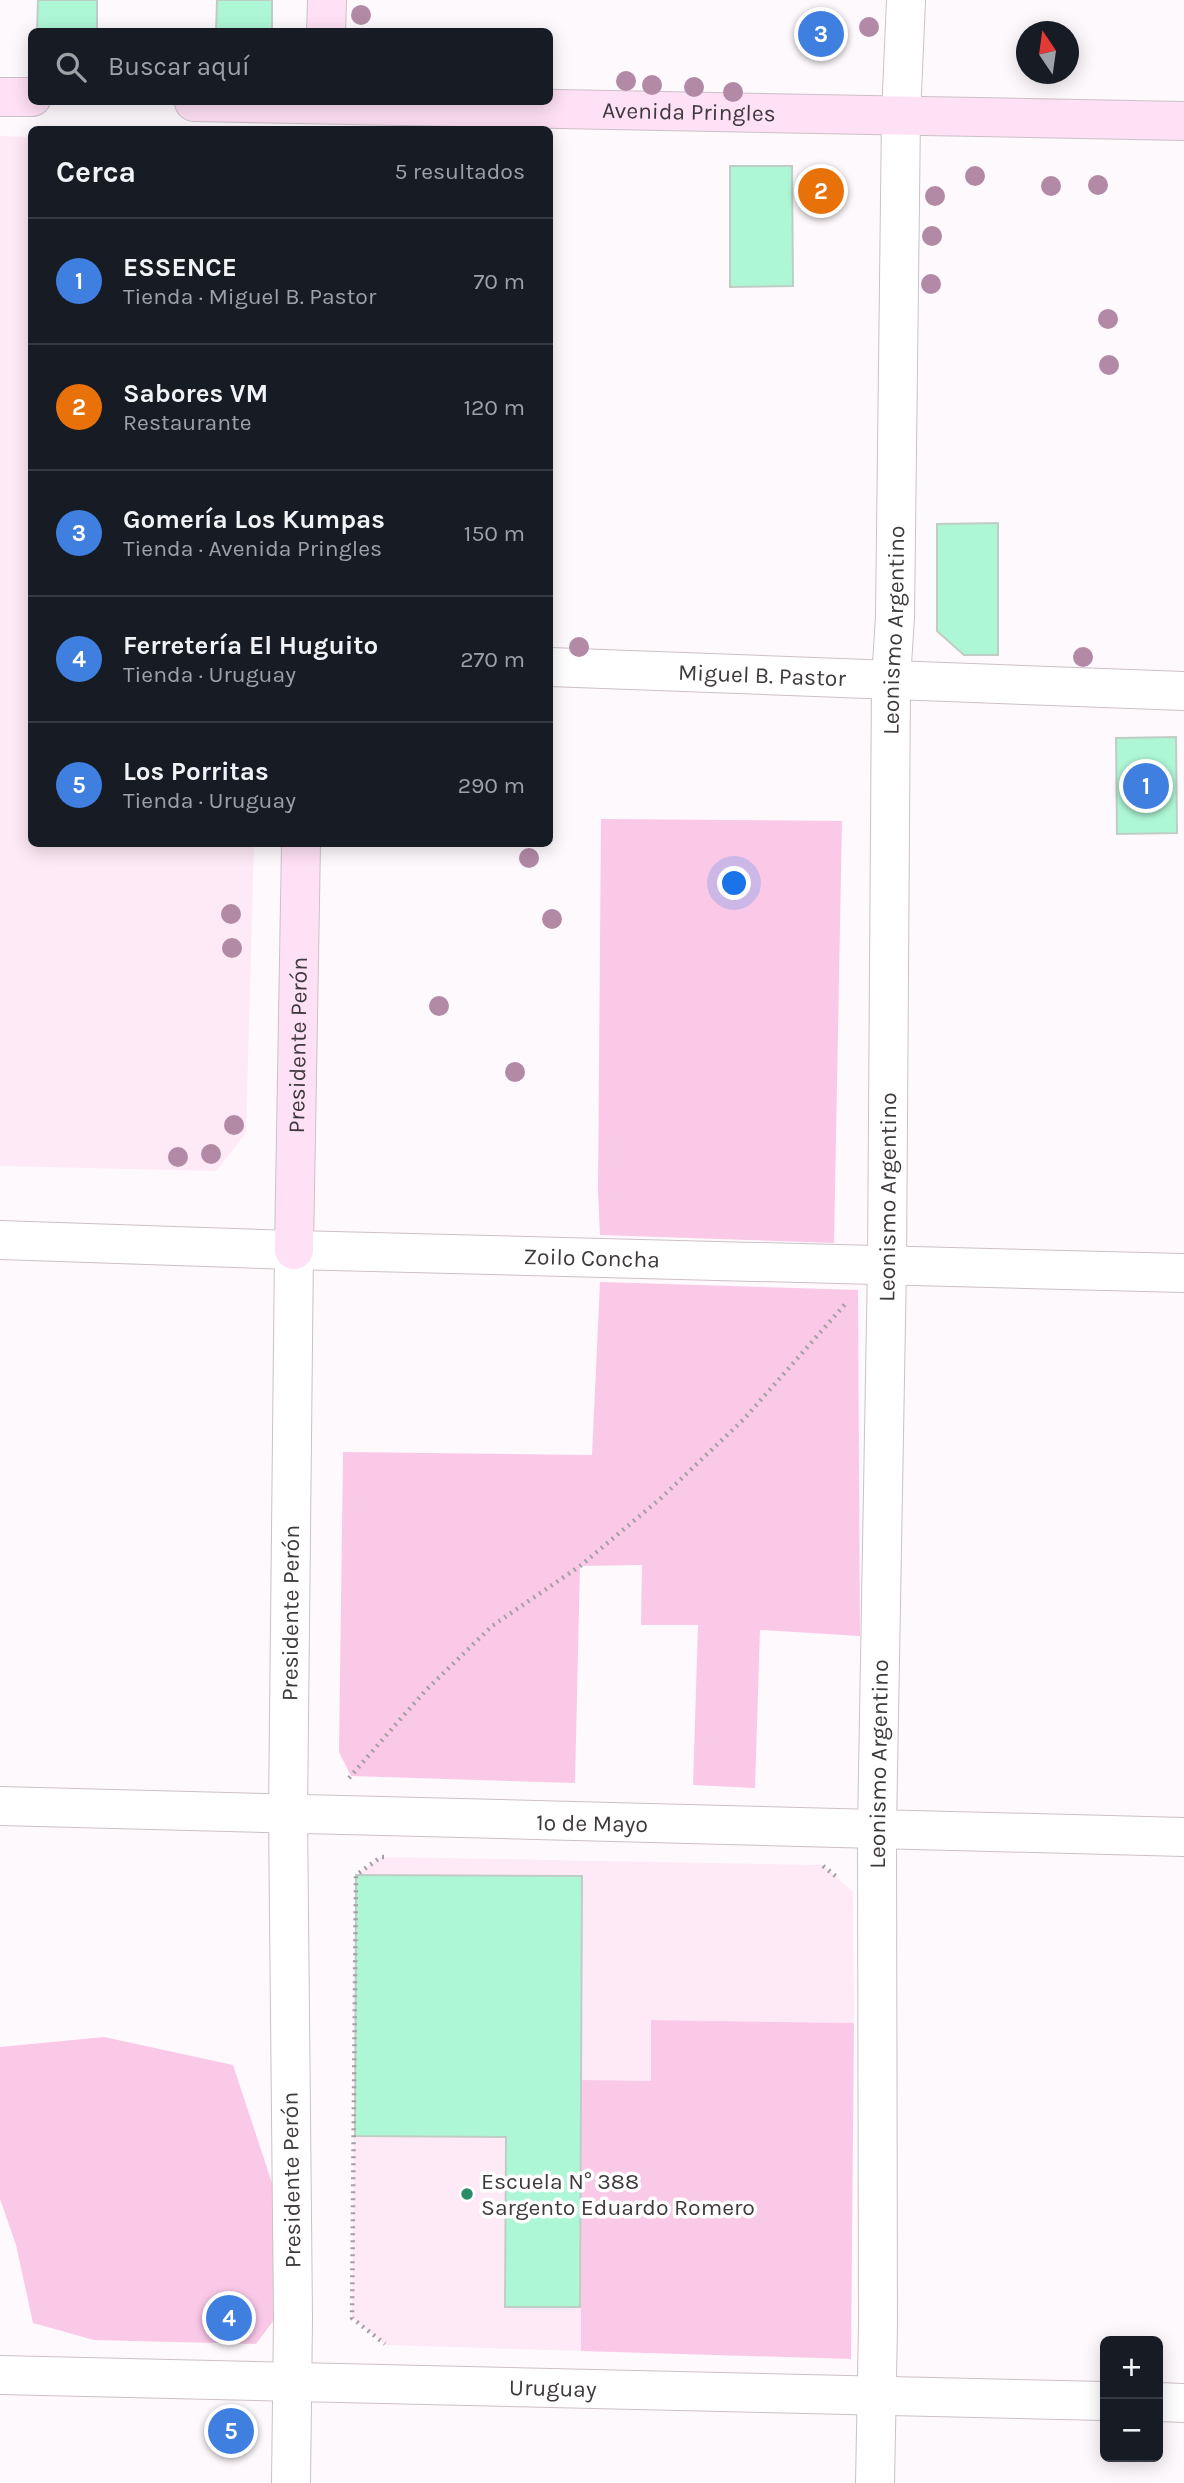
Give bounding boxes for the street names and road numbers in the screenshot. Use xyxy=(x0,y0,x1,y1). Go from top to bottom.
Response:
street label: Avenida Pringles xyxy=(602,97,776,127)
street label: Leonismo Argentino xyxy=(878,525,910,735)
street label: Miguel B. Pastor xyxy=(677,659,847,692)
street label: Presidente Perón xyxy=(283,957,313,1133)
street label: Leonismo Argentino xyxy=(873,1092,902,1302)
street label: Zoilo Concha xyxy=(523,1243,660,1273)
street label: Presidente Perón xyxy=(276,1525,305,1701)
street label: Leonismo Argentino xyxy=(864,1659,894,1869)
street label: 1º de Mayo xyxy=(536,1809,648,1838)
street label: Presidente Perón xyxy=(276,2092,307,2268)
street label: Uruguay xyxy=(509,2374,597,2403)

